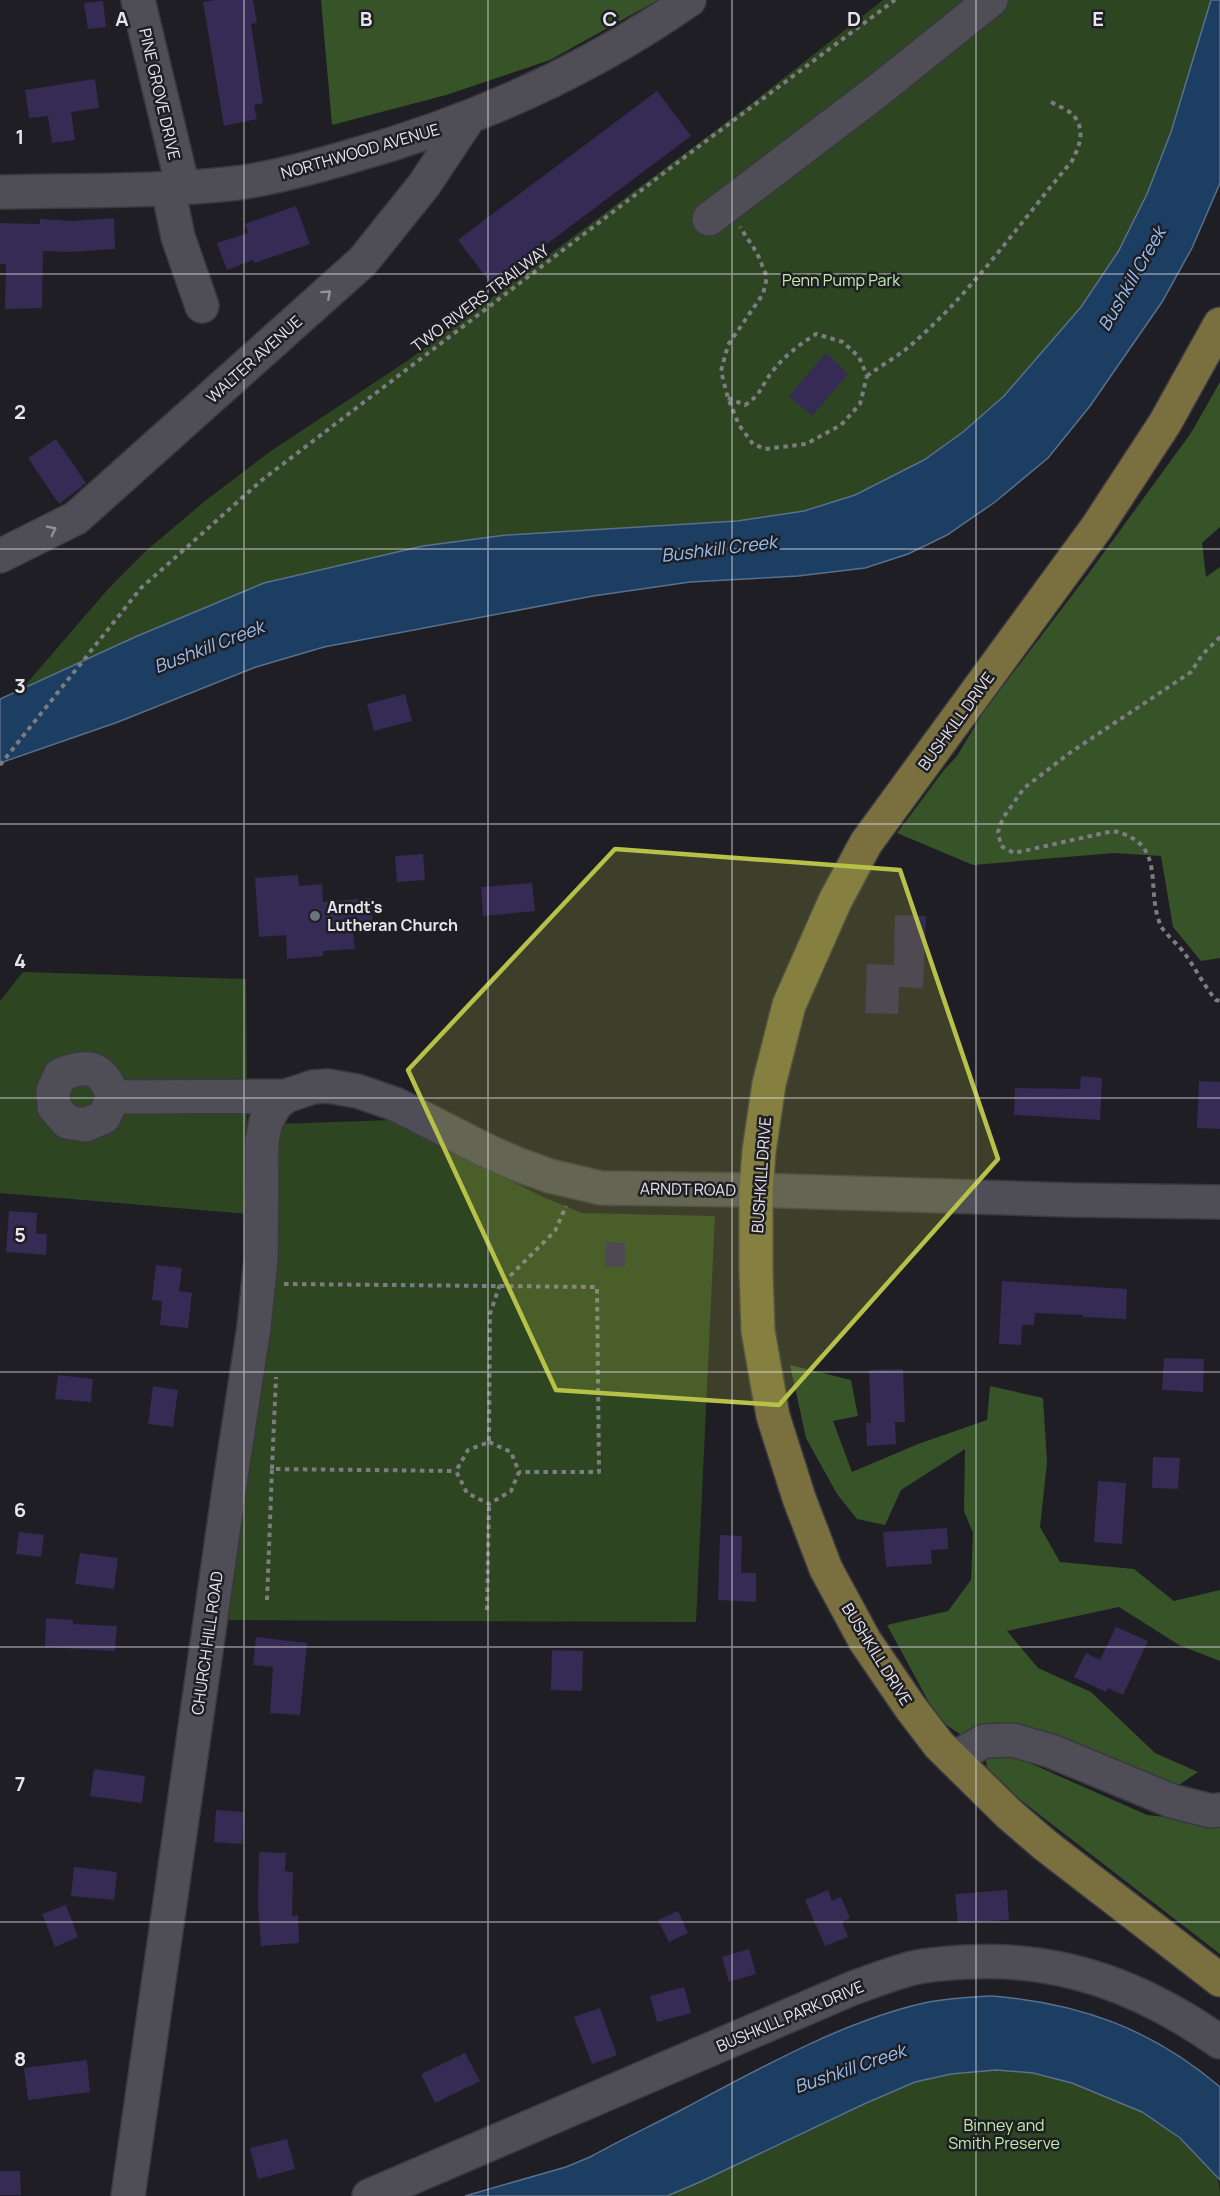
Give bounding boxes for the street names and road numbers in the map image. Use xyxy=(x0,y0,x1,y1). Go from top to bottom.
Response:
street label: PINE GROVE DRIVE xyxy=(134,26,186,162)
street label: NORTHWOOD AVENUE xyxy=(278,118,442,184)
street label: TWO RIVERS TRAILWAY xyxy=(407,239,553,357)
street label: WALTER AVENUE xyxy=(201,310,307,408)
street label: BUSHKILL DRIVE xyxy=(913,667,999,775)
street label: BUSHKILL DRIVE xyxy=(746,1116,776,1234)
street label: ARNDT ROAD xyxy=(640,1177,736,1201)
street label: CHURCH HILL ROAD xyxy=(186,1570,228,1716)
street label: BUSHKILL DRIVE xyxy=(837,1599,917,1709)
street label: BUSHKILL PARK DRIVE xyxy=(713,1975,867,2057)

